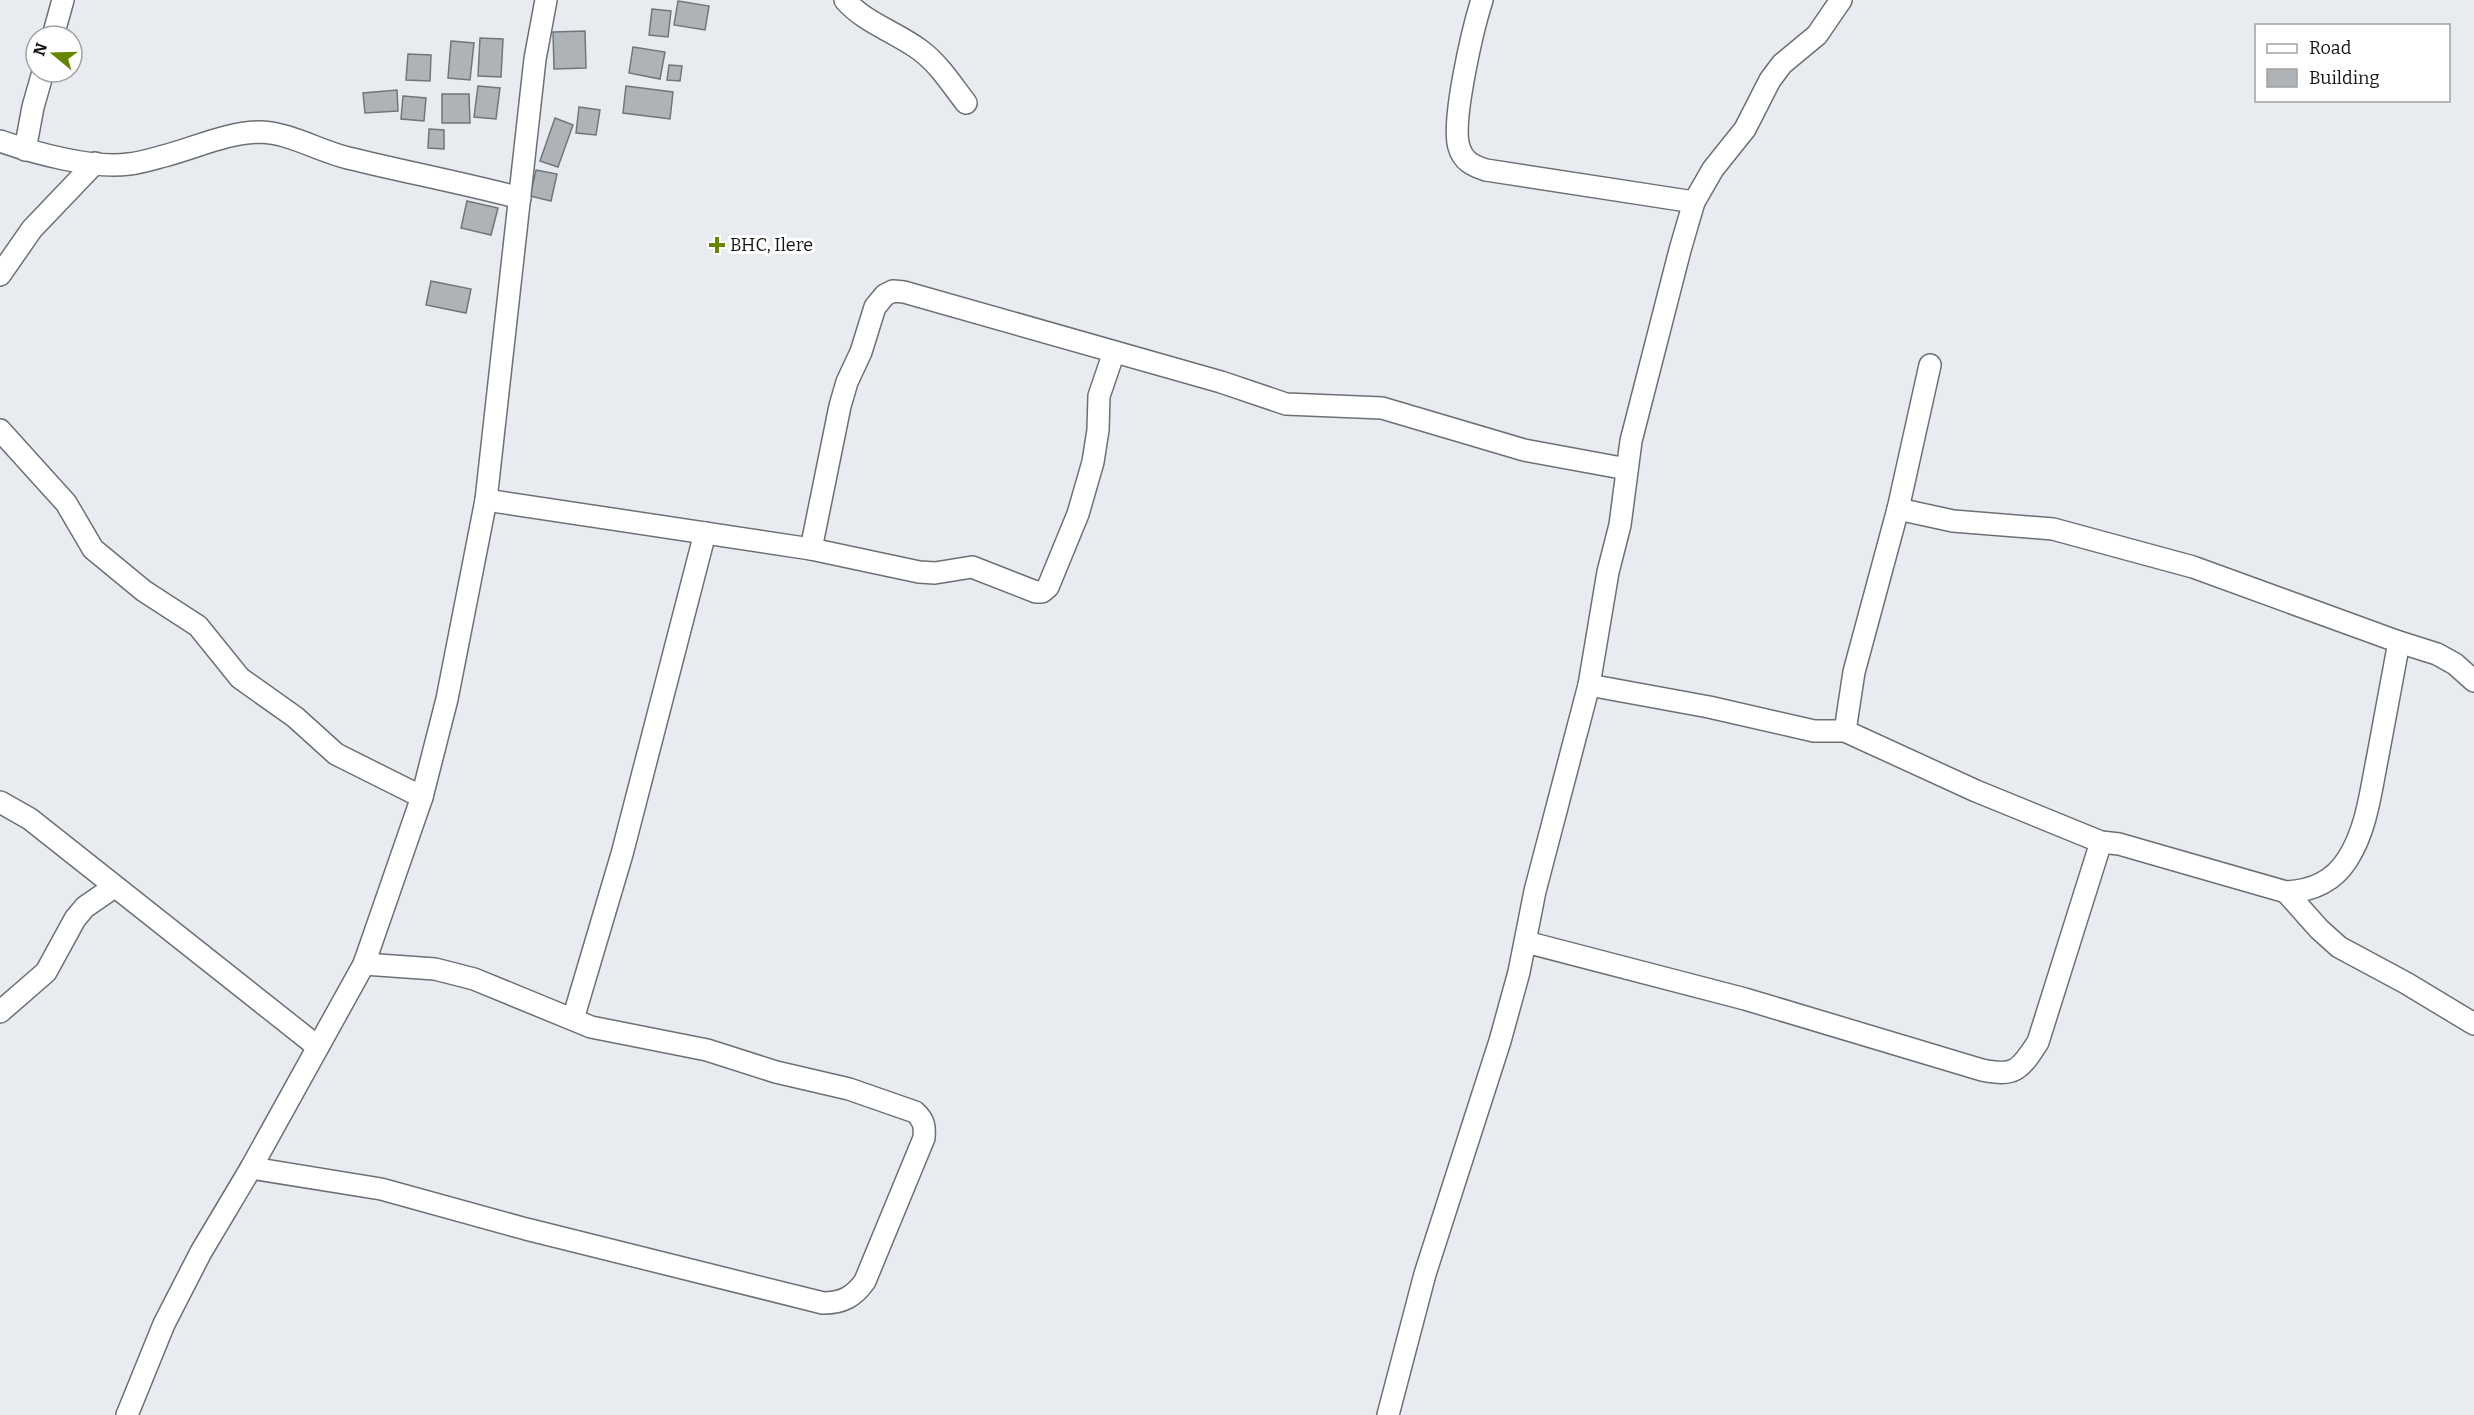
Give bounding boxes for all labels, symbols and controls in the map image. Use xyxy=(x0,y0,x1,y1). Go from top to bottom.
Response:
north arrow xyxy=(24,24,84,84)
legend xyxy=(2255,24,2450,102)
text: Road xyxy=(2309,37,2352,59)
text: N xyxy=(29,40,51,58)
text: Building xyxy=(2309,67,2380,89)
place label: BHC, Ilere xyxy=(730,234,813,256)
marker: BHC, Ilere xyxy=(708,236,726,254)

